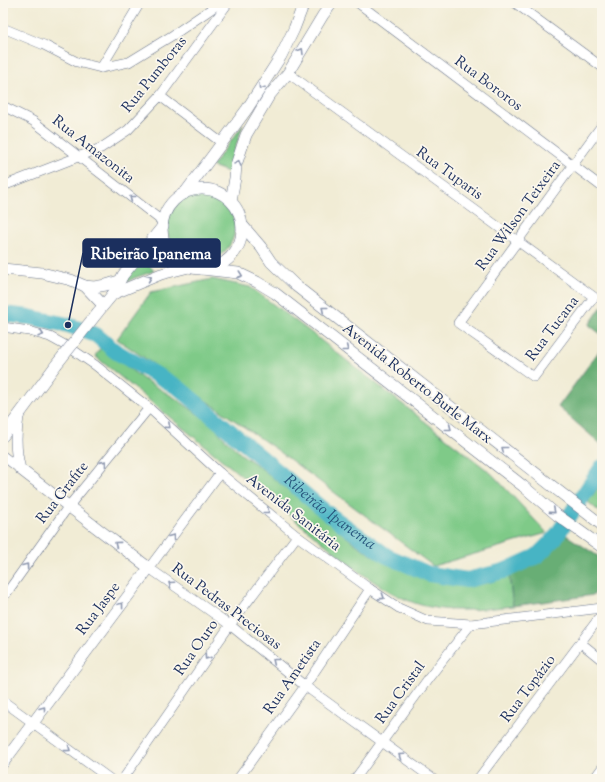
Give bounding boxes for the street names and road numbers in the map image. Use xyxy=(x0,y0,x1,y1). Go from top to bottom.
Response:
street label: Rua Pumboras xyxy=(118,32,193,118)
street label: Rua Bororos xyxy=(450,51,526,117)
street label: Rua Amazonita xyxy=(47,111,139,189)
street label: Rua Tuparis xyxy=(411,143,487,205)
street label: Rua Wilson Teixeira xyxy=(472,156,566,275)
street label: Rua Tucana xyxy=(522,292,584,366)
street label: Avenida Roberto Burle Marx xyxy=(338,319,496,449)
street label: Rua Grafite xyxy=(32,457,94,529)
street label: Avenida Sanitária xyxy=(241,469,345,557)
street label: Rua Pedras Preciosas xyxy=(167,559,285,655)
street label: Rua Jaspe xyxy=(72,578,126,640)
street label: Rua Ouro xyxy=(170,616,224,680)
street label: Rua Ametista xyxy=(259,635,327,719)
street label: Rua Topázio xyxy=(497,651,561,727)
street label: Rua Cristal xyxy=(371,657,431,729)

